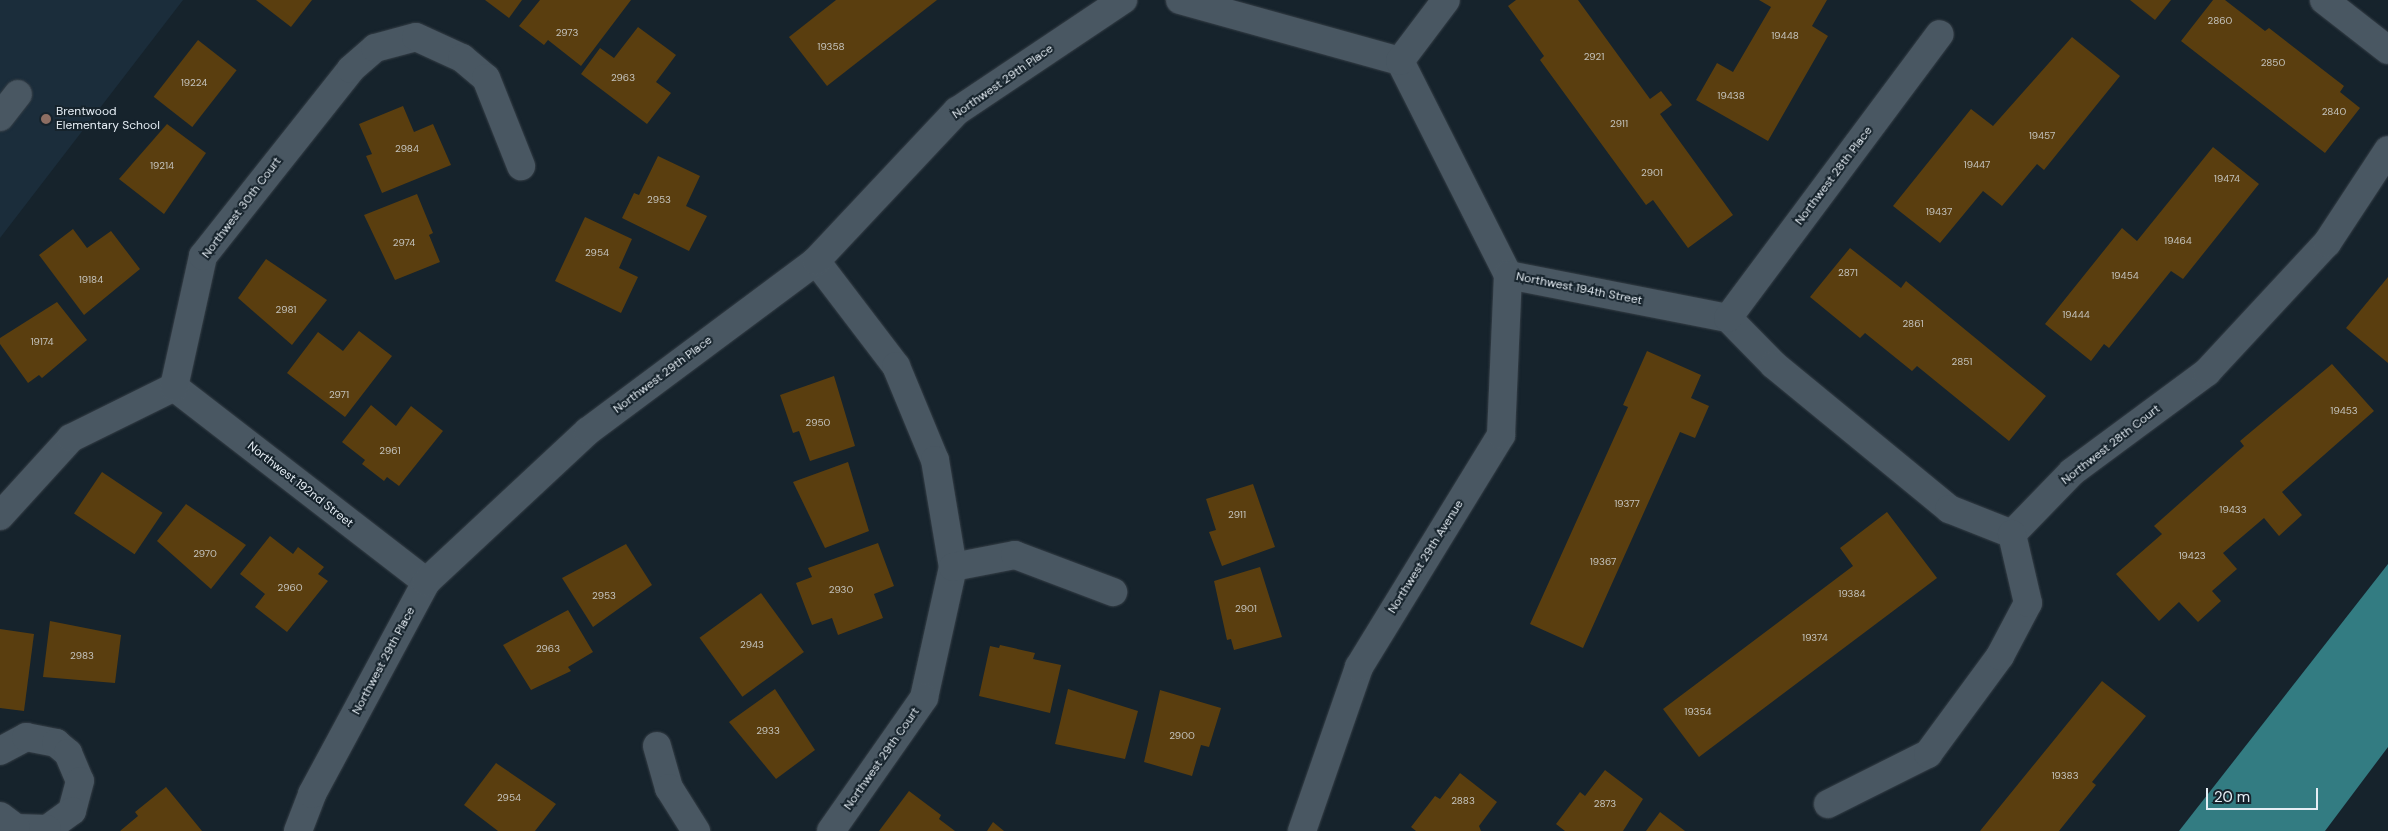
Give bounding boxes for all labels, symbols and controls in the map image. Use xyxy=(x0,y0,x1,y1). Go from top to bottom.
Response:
house number: 2860 xyxy=(2208,15,2232,27)
house number: 2973 xyxy=(556,27,578,39)
house number: 19448 xyxy=(1771,30,1799,42)
house number: 19358 xyxy=(817,41,845,53)
street label: Northwest 29th Place xyxy=(950,42,1056,122)
house number: 2921 xyxy=(1584,51,1604,63)
house number: 2850 xyxy=(2261,57,2285,69)
house number: 2963 xyxy=(611,72,635,84)
house number: 19224 xyxy=(181,77,207,89)
house number: 19438 xyxy=(1717,90,1745,102)
place label: Brentwood Elementary School xyxy=(56,105,160,133)
house number: 2840 xyxy=(2322,106,2346,118)
marker: Brentwood Elementary School xyxy=(40,113,52,125)
house number: 2911 xyxy=(1610,118,1628,130)
street label: Northwest 28th Place xyxy=(1792,124,1876,228)
house number: 19457 xyxy=(2029,130,2055,142)
house number: 2984 xyxy=(395,143,419,155)
street label: Northwest 30th Court xyxy=(199,155,285,261)
house number: 19447 xyxy=(1964,159,1990,171)
house number: 19214 xyxy=(150,160,174,172)
house number: 2901 xyxy=(1641,167,1663,179)
house number: 19474 xyxy=(2214,173,2240,185)
house number: 2953 xyxy=(647,194,671,206)
house number: 19437 xyxy=(1926,206,1952,218)
house number: 19464 xyxy=(2164,235,2192,247)
house number: 2974 xyxy=(393,237,415,249)
house number: 2954 xyxy=(585,247,609,259)
house number: 2871 xyxy=(1838,267,1858,279)
street label: Northwest 194th Street xyxy=(1515,270,1643,308)
house number: 19454 xyxy=(2111,270,2139,282)
house number: 19184 xyxy=(79,274,103,286)
house number: 2981 xyxy=(276,304,296,316)
house number: 19444 xyxy=(2062,309,2090,321)
house number: 2861 xyxy=(1902,318,1924,330)
street label: Northwest 29th Place xyxy=(611,333,715,417)
house number: 19174 xyxy=(30,336,54,348)
house number: 2851 xyxy=(1952,356,1972,368)
house number: 2971 xyxy=(329,389,349,401)
street label: Northwest 28th Court xyxy=(2059,402,2163,488)
house number: 19453 xyxy=(2330,405,2358,417)
house number: 2950 xyxy=(806,417,830,429)
street label: Northwest 192nd Street xyxy=(244,439,356,531)
house number: 2961 xyxy=(379,445,401,457)
street label: Northwest 29th Avenue xyxy=(1385,498,1467,616)
house number: 19377 xyxy=(1614,498,1640,510)
house number: 19433 xyxy=(2219,504,2247,516)
house number: 2911 xyxy=(1228,509,1246,521)
house number: 2970 xyxy=(193,548,217,560)
house number: 19423 xyxy=(2178,550,2206,562)
house number: 19367 xyxy=(1590,556,1616,568)
house number: 2960 xyxy=(277,582,303,594)
house number: 2930 xyxy=(829,584,853,596)
house number: 19384 xyxy=(1838,588,1866,600)
house number: 2953 xyxy=(592,590,616,602)
house number: 2901 xyxy=(1235,603,1257,615)
street label: Northwest 29th Place xyxy=(350,605,418,717)
house number: 19374 xyxy=(1802,632,1828,644)
house number: 2943 xyxy=(740,639,764,651)
house number: 2963 xyxy=(536,643,560,655)
house number: 2983 xyxy=(70,650,94,662)
street label: Northwest 29th Court xyxy=(841,705,923,813)
house number: 19354 xyxy=(1684,706,1712,718)
house number: 2933 xyxy=(756,725,780,737)
house number: 2900 xyxy=(1169,730,1195,742)
house number: 19383 xyxy=(2051,770,2079,782)
scale bar xyxy=(2208,778,2320,810)
text: 20 m xyxy=(2214,787,2250,807)
house number: 2954 xyxy=(497,792,521,804)
house number: 2883 xyxy=(1451,795,1475,807)
house number: 2873 xyxy=(1594,798,1616,810)

